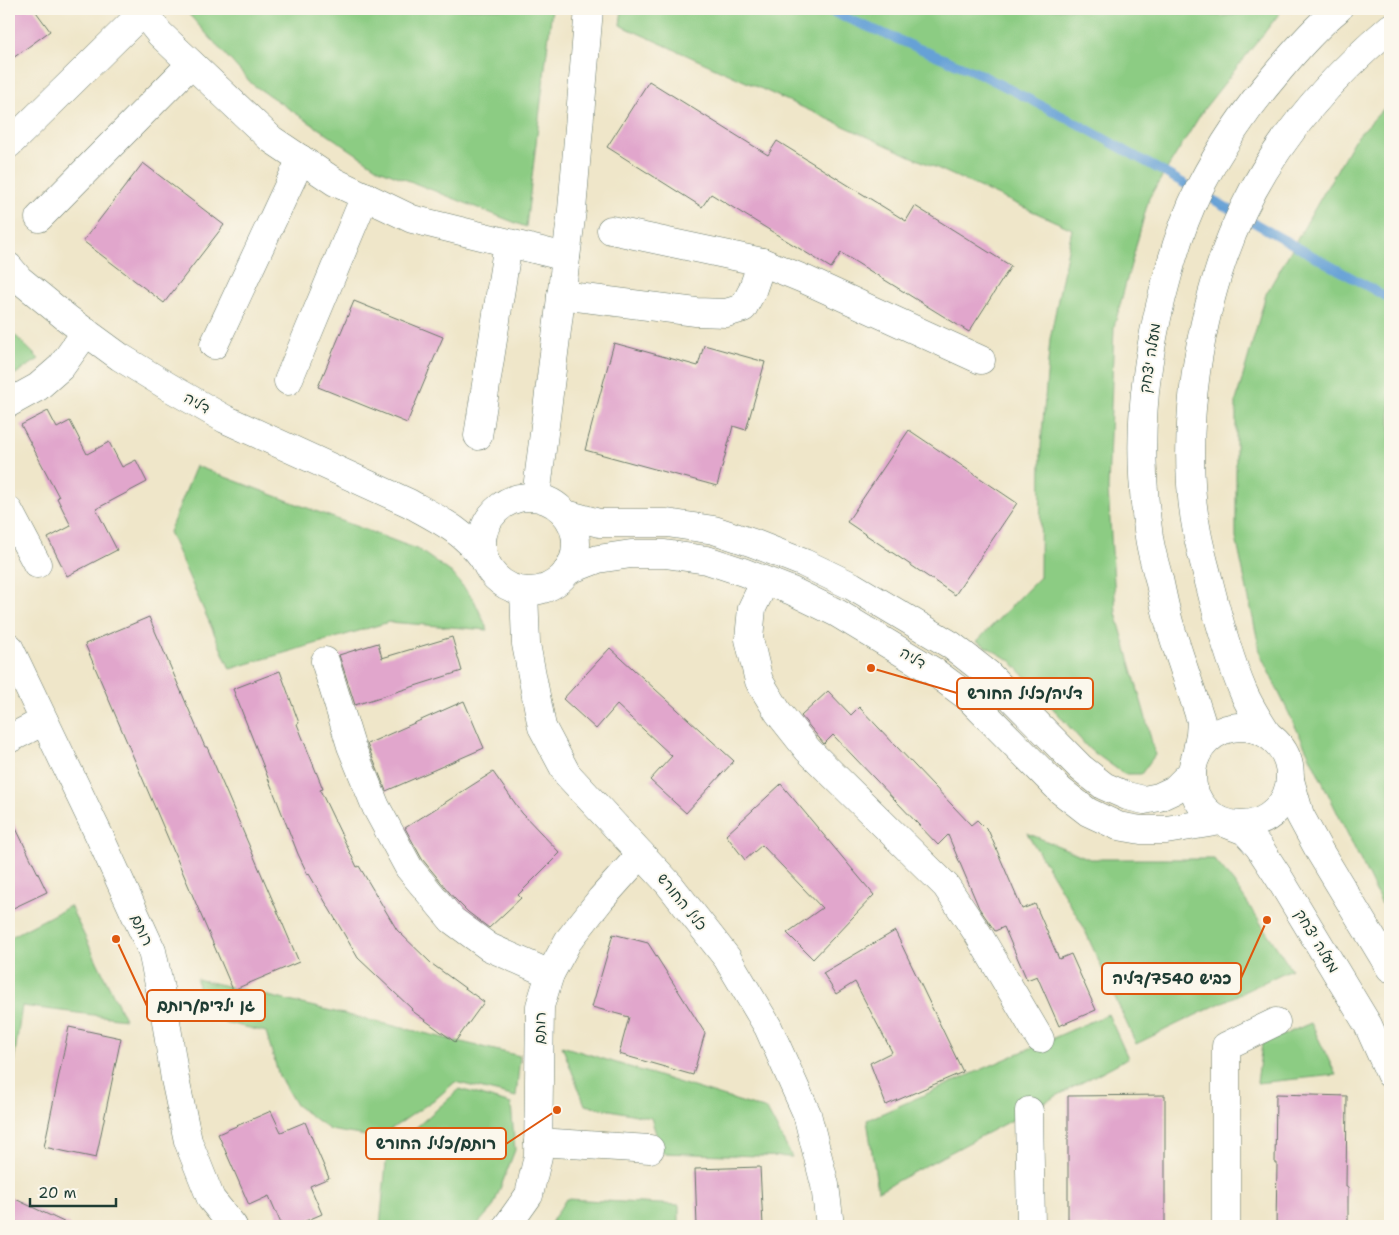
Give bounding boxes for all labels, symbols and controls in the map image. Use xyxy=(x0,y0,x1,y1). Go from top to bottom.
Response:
street label: מעלה יצחק xyxy=(1135,322,1165,394)
street label: דליה xyxy=(180,388,214,418)
street label: דליה xyxy=(896,642,930,674)
callout: דליה/כליל החורש xyxy=(957,678,1093,709)
text: דליה/כליל החורש xyxy=(967,683,1083,704)
street label: כליל החורש xyxy=(653,869,711,935)
street label: מעלה יצחק xyxy=(1290,906,1344,976)
street label: רותם xyxy=(126,911,158,949)
callout: כביש 7540/דליה xyxy=(1102,963,1241,994)
text: כביש 7540/דליה xyxy=(1112,968,1232,989)
callout: גן ילדים/רותם xyxy=(147,990,265,1021)
text: גן ילדים/רותם xyxy=(157,995,256,1016)
street label: רותם xyxy=(529,1011,551,1045)
callout: רותם/כליל החורש xyxy=(366,1128,506,1159)
text: רותם/כליל החורש xyxy=(376,1133,496,1154)
scale bar xyxy=(30,1175,116,1207)
text: 20 m xyxy=(38,1183,77,1203)

